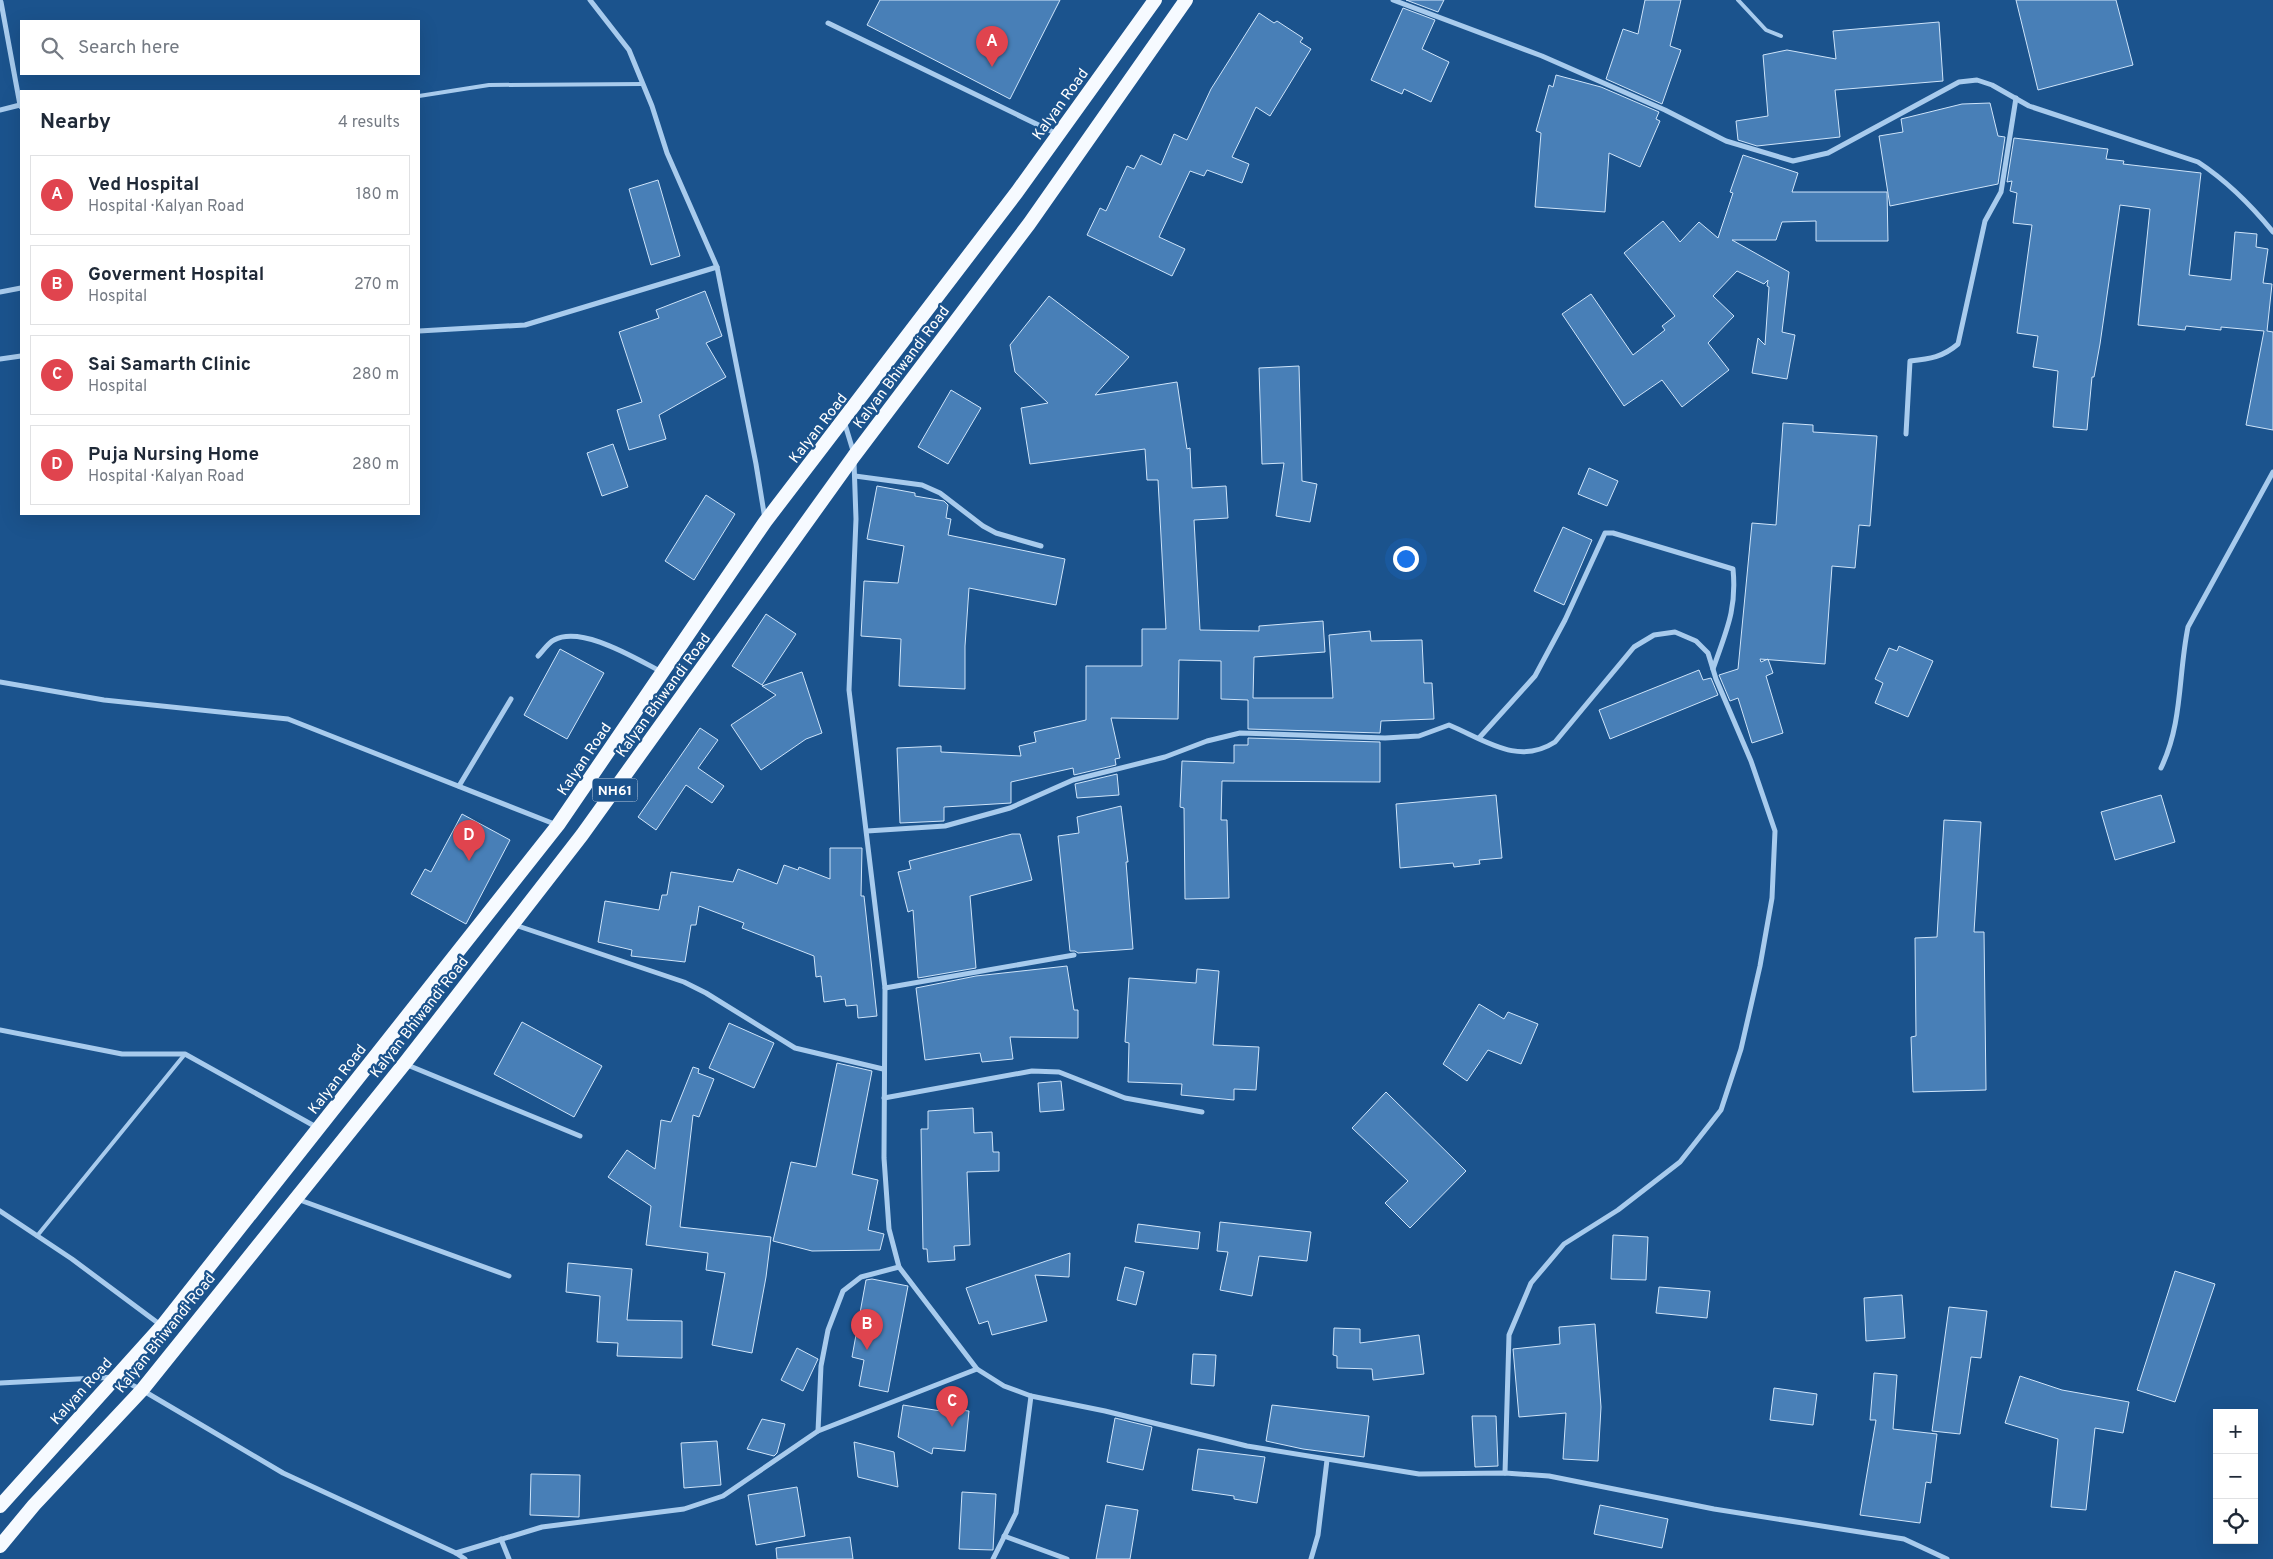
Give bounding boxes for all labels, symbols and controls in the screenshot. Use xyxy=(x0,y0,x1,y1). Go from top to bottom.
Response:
search box xyxy=(20,20,420,75)
pin: A xyxy=(976,26,1008,67)
icon: search xyxy=(38,34,66,62)
text: Search here xyxy=(78,36,180,60)
street label: Kalyan Road xyxy=(1029,65,1094,144)
text: Nearby xyxy=(40,109,111,136)
text: 4 results xyxy=(338,113,400,133)
text: Ved Hospital xyxy=(88,173,199,197)
text: A xyxy=(51,185,63,205)
text: 180 m xyxy=(356,185,399,205)
text: Hospital · Kalyan Road xyxy=(88,197,244,217)
text: Goverment Hospital xyxy=(88,263,264,287)
text: B xyxy=(51,275,63,295)
text: 270 m xyxy=(354,275,399,295)
text: Hospital xyxy=(88,287,147,307)
street label: Kalyan Bhiwandi Road xyxy=(850,303,955,433)
text: Sai Samarth Clinic xyxy=(88,353,251,377)
text: C xyxy=(52,365,62,385)
text: 280 m xyxy=(352,365,399,385)
text: Hospital xyxy=(88,377,147,397)
street label: Kalyan Road xyxy=(786,390,853,468)
text: Puja Nursing Home xyxy=(88,443,259,467)
text: D xyxy=(51,455,63,475)
text: 280 m xyxy=(352,455,399,475)
text: Hospital · Kalyan Road xyxy=(88,467,244,487)
your location xyxy=(1393,546,1419,572)
street label: Kalyan Bhiwandi Road xyxy=(613,630,716,762)
street label: Kalyan Road xyxy=(554,720,617,800)
road number: NH61 xyxy=(592,778,638,802)
pin: D xyxy=(453,820,485,861)
street label: Kalyan Bhiwandi Road xyxy=(367,953,474,1083)
street label: Kalyan Road xyxy=(305,1041,372,1119)
street label: Kalyan Bhiwandi Road xyxy=(112,1270,220,1398)
pin: B xyxy=(851,1309,883,1350)
street label: Kalyan Road xyxy=(47,1354,117,1430)
pin: C xyxy=(936,1386,968,1427)
map controls xyxy=(2213,1409,2258,1544)
button: + xyxy=(2213,1409,2258,1454)
button: − xyxy=(2213,1454,2258,1499)
button: locate xyxy=(2213,1499,2258,1544)

